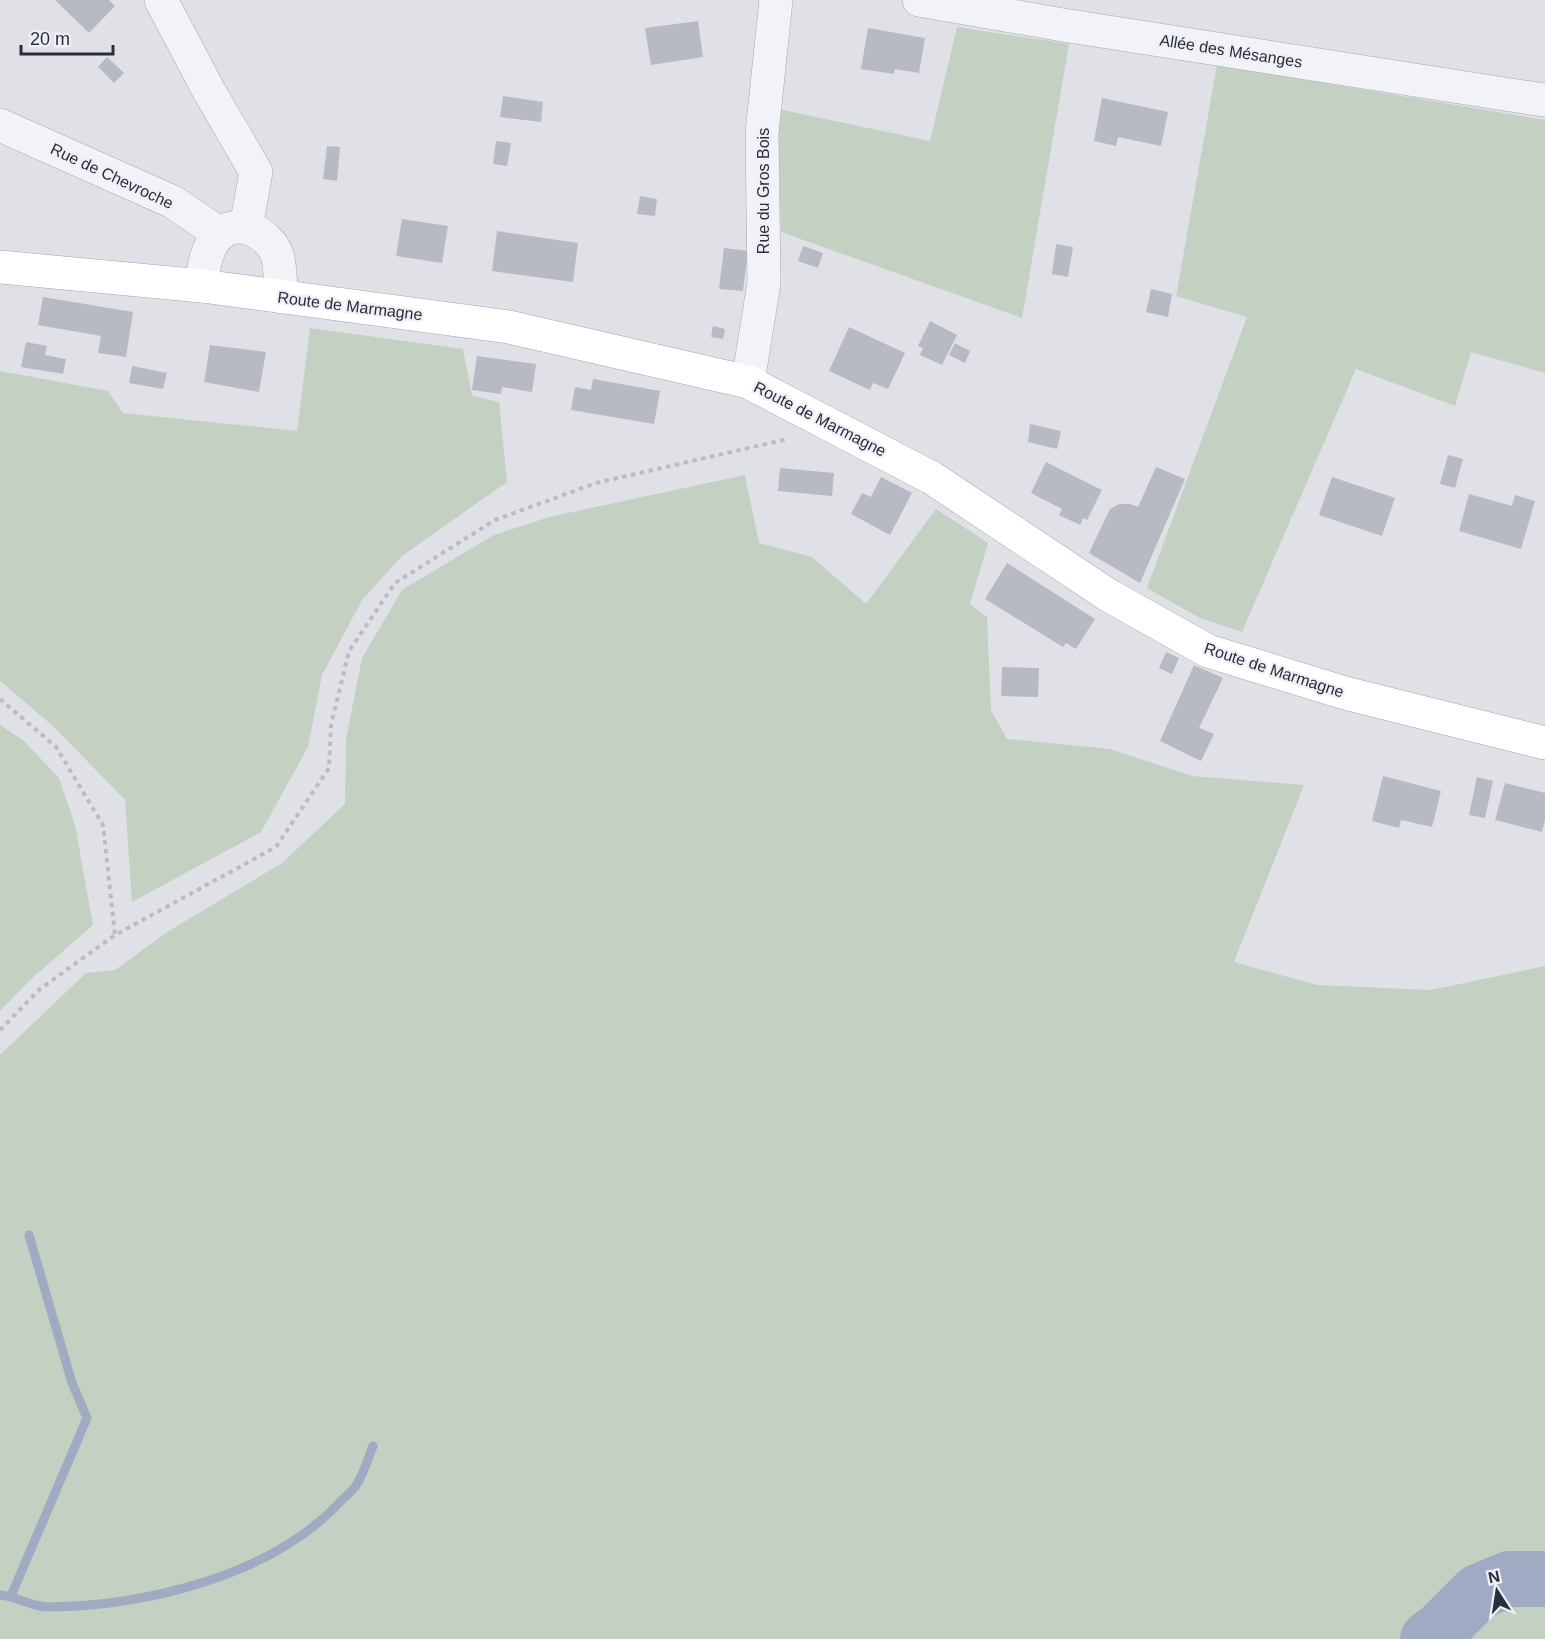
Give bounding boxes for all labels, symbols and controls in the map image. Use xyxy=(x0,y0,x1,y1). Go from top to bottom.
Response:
scale bar xyxy=(21,18,112,56)
text: 20 m xyxy=(30,29,70,49)
street label: Allée des Mésanges xyxy=(1159,31,1303,71)
street label: Rue du Gros Bois xyxy=(755,128,772,254)
street label: Rue de Chevroche xyxy=(48,140,176,212)
street label: Route de Marmagne xyxy=(277,289,424,323)
street label: Route de Marmagne xyxy=(751,378,889,460)
street label: Route de Marmagne xyxy=(1202,639,1346,701)
north arrow xyxy=(1467,1561,1527,1621)
text: N xyxy=(1487,1567,1501,1586)

